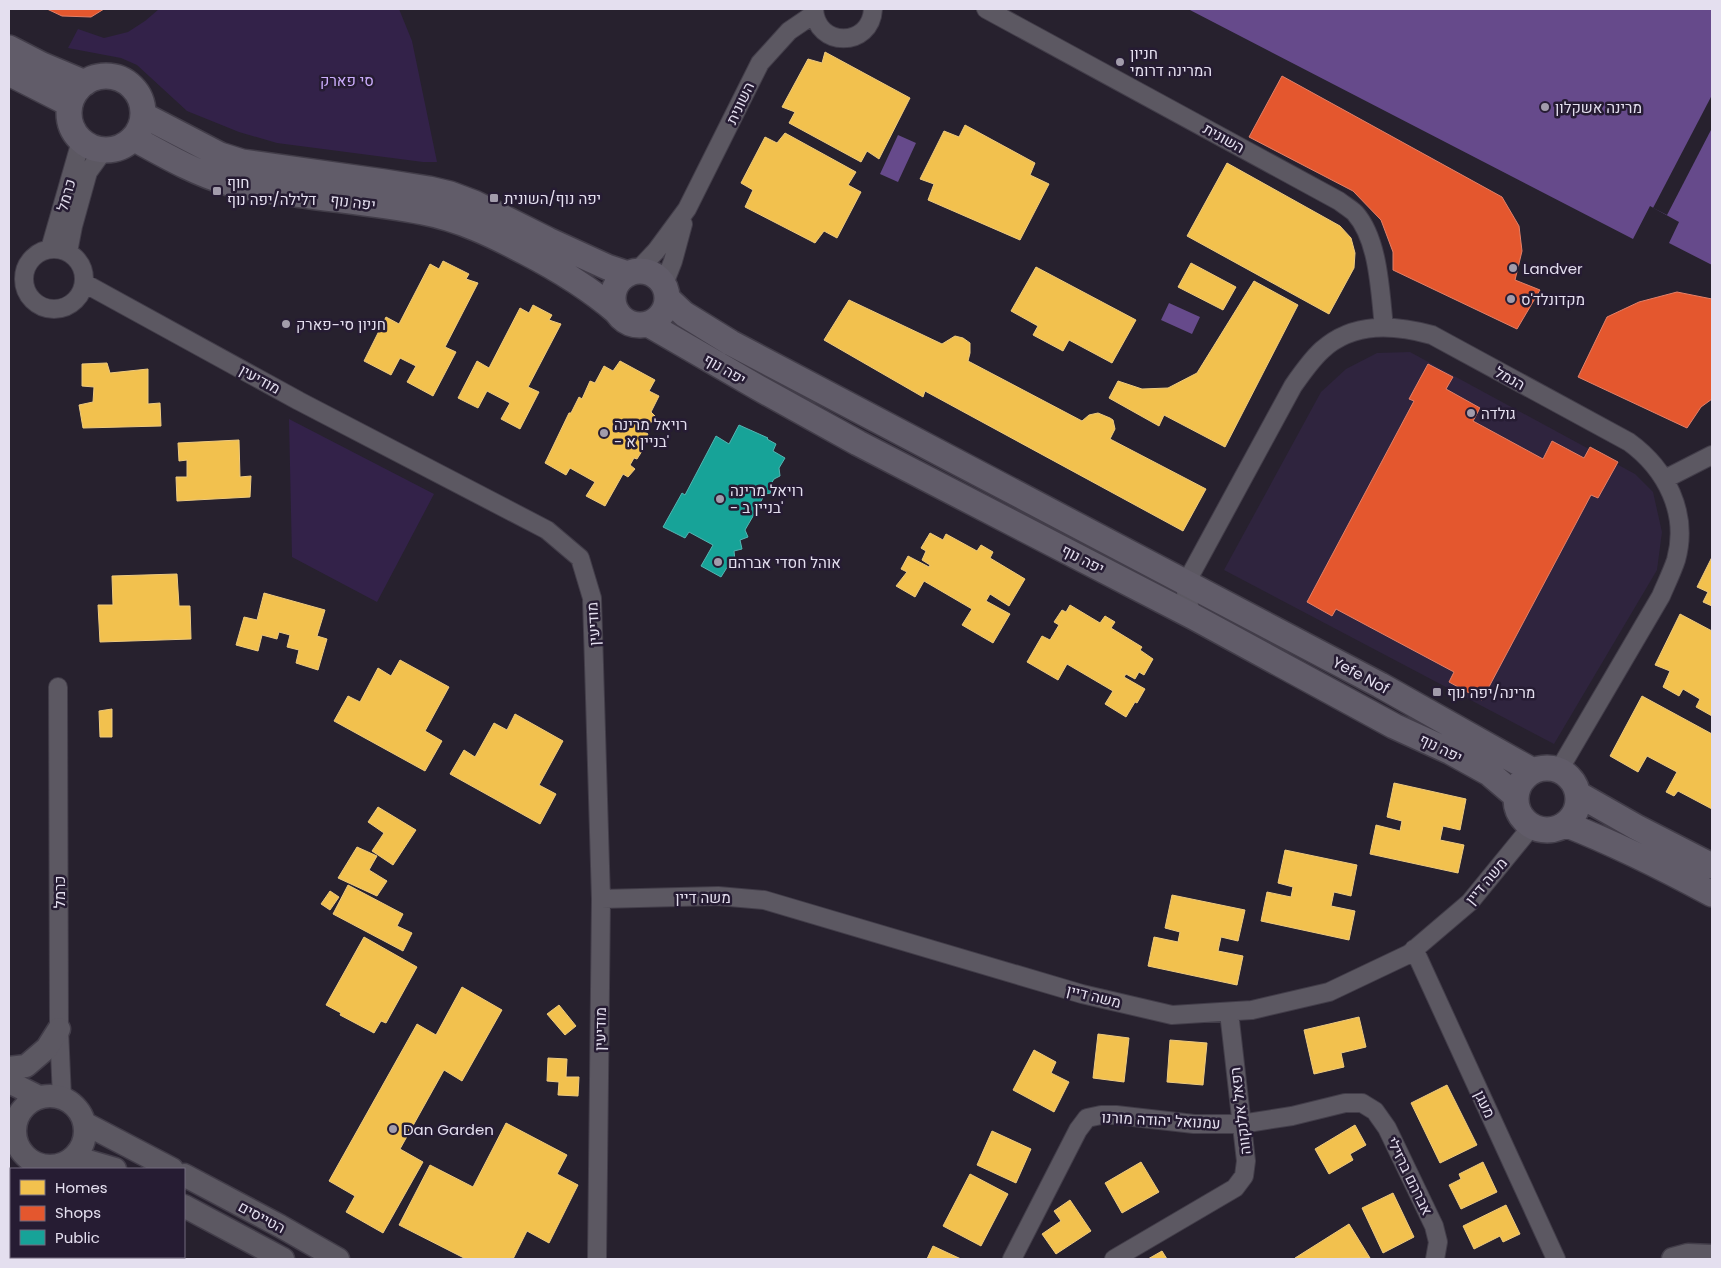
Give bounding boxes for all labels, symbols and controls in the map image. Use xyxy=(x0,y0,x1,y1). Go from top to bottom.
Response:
place label: חניון המרינה דרומי xyxy=(1130,43,1212,81)
marker: חניון המרינה דרומי xyxy=(1114,56,1126,68)
park label: סי פארק xyxy=(320,70,374,91)
street label: השונית xyxy=(721,78,759,128)
place label: מרינה אשקלון xyxy=(1555,97,1642,118)
marker: מרינה אשקלון xyxy=(1539,101,1551,113)
street label: השונית xyxy=(1199,118,1249,158)
place label: חוף דלילה/יפה נוף xyxy=(227,172,316,210)
street label: כרמל xyxy=(51,176,81,214)
marker: חוף דלילה/יפה נוף xyxy=(211,185,223,197)
place label: יפה נוף/השונית xyxy=(504,188,601,209)
street label: יפה נוף xyxy=(329,189,377,215)
marker: יפה נוף/השונית xyxy=(488,192,500,204)
place label: Landver xyxy=(1523,258,1583,279)
marker: Landver xyxy=(1507,262,1519,274)
place label: מקדונלד'ס xyxy=(1521,289,1585,310)
marker: מקדונלד'ס xyxy=(1505,293,1517,305)
place label: חניון סי-פארק xyxy=(296,314,386,335)
marker: חניון סי-פארק xyxy=(280,318,292,330)
street label: יפה נוף xyxy=(700,349,750,389)
street label: מודיעין xyxy=(236,359,284,399)
street label: הנמל xyxy=(1491,361,1529,395)
place label: גולדה xyxy=(1481,403,1516,424)
marker: גולדה xyxy=(1465,407,1477,419)
place label: רויאל מרינה - בניין א' xyxy=(614,414,687,452)
marker: רויאל מרינה - בניין א' xyxy=(598,427,610,439)
place label: רויאל מרינה - בניין ב' xyxy=(730,480,803,518)
marker: רויאל מרינה - בניין ב' xyxy=(714,493,726,505)
street label: יפה נוף xyxy=(1058,539,1108,579)
place label: אוהל חסדי אברהם xyxy=(728,552,841,573)
marker: אוהל חסדי אברהם xyxy=(712,556,724,568)
street label: מודיעין xyxy=(581,602,605,646)
street label: Yefe Nof xyxy=(1329,651,1393,699)
place label: מרינה/יפה נוף xyxy=(1447,682,1535,703)
marker: מרינה/יפה נוף xyxy=(1431,686,1443,698)
street label: יפה נוף xyxy=(1416,729,1466,767)
street label: משה דיין xyxy=(1460,853,1512,909)
street label: כרמל xyxy=(49,876,70,908)
street label: משה דיין xyxy=(675,887,731,908)
street label: משה דיין xyxy=(1065,979,1123,1013)
street label: מודיעין xyxy=(589,1007,611,1051)
street label: רפאל אלנקווה xyxy=(1224,1066,1256,1156)
street label: מעגן xyxy=(1470,1087,1500,1121)
street label: עמנואל יהודה מורנו xyxy=(1101,1106,1221,1134)
place label: Dan Garden xyxy=(403,1119,494,1140)
marker: Dan Garden xyxy=(387,1123,399,1135)
street label: אברהם ברזילי xyxy=(1382,1133,1438,1219)
legend xyxy=(10,1168,185,1258)
text: Homes xyxy=(55,1177,108,1198)
street label: הטייסים xyxy=(235,1196,289,1238)
text: Shops xyxy=(55,1202,101,1223)
text: Public xyxy=(55,1227,100,1248)

